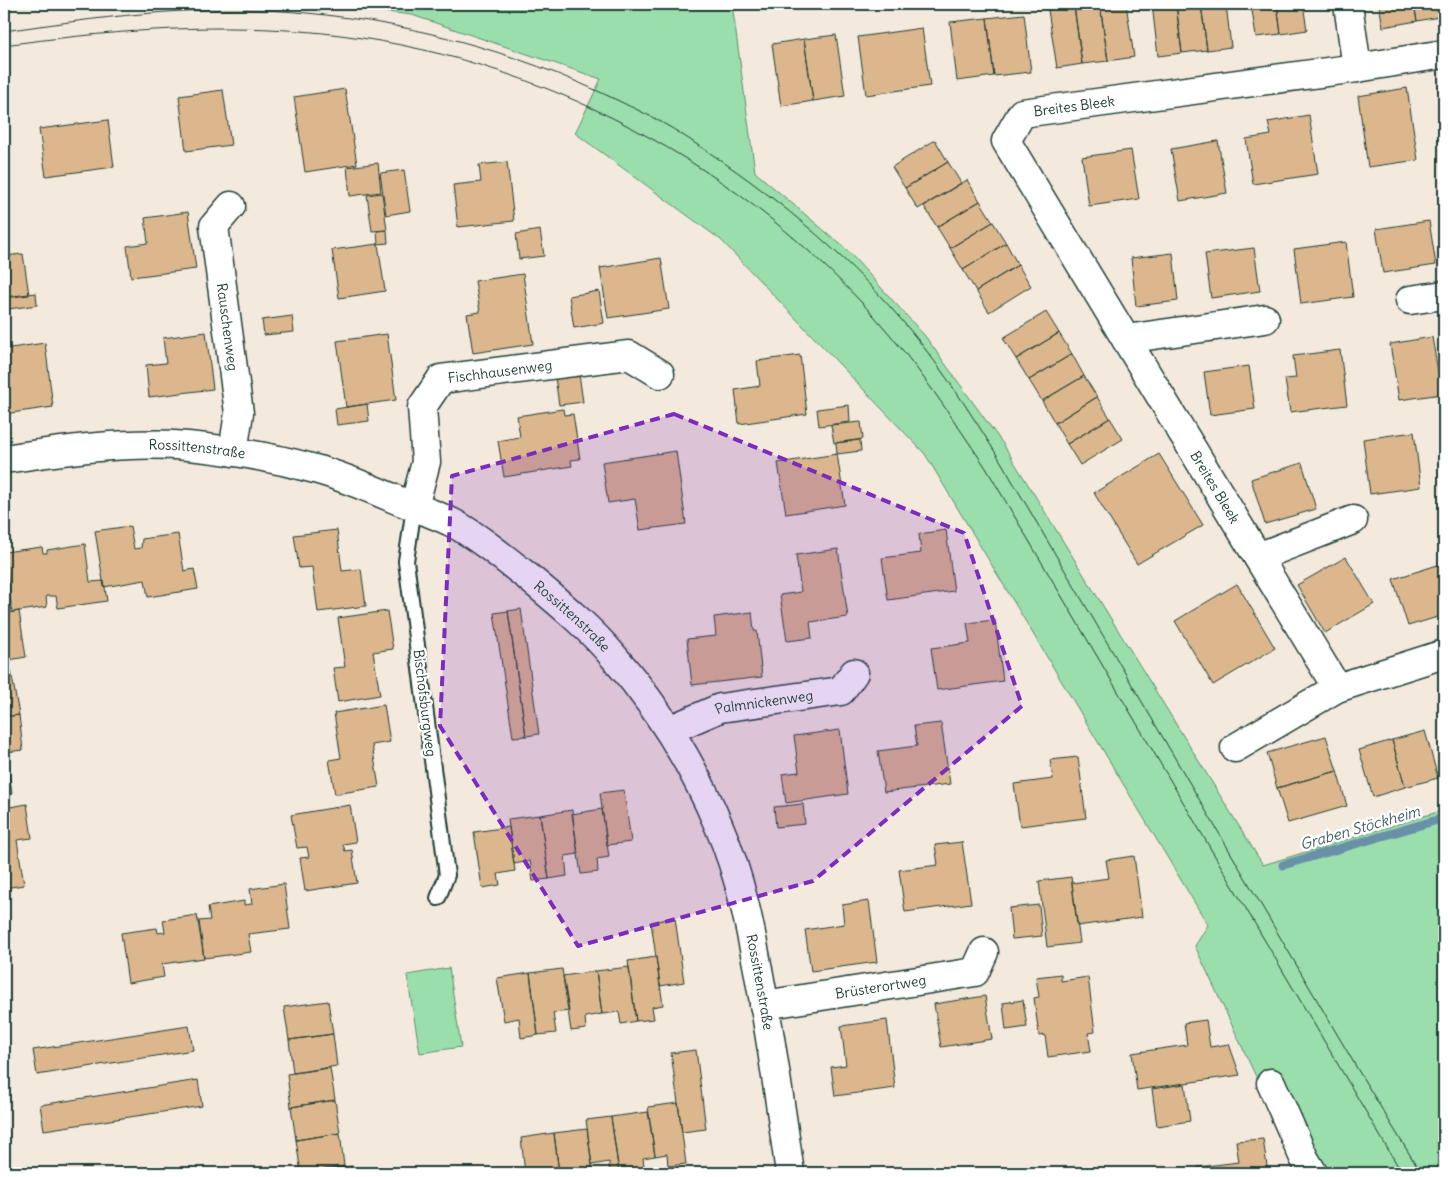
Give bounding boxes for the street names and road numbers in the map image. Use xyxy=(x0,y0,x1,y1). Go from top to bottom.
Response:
street label: Breites Bleek xyxy=(1032,92,1116,120)
street label: Rauschenweg xyxy=(213,282,242,372)
street label: Fischhausenweg xyxy=(447,356,553,387)
street label: Rossittenstraße xyxy=(148,436,247,463)
street label: Breites Bleek xyxy=(1186,447,1244,527)
street label: Rossittenstraße xyxy=(530,577,614,656)
street label: Bischofsburgweg xyxy=(409,648,441,758)
street label: Palmnickenweg xyxy=(712,686,814,718)
street label: Rossittenstraße xyxy=(742,932,778,1031)
street label: Brüsterortweg xyxy=(834,971,927,1003)

